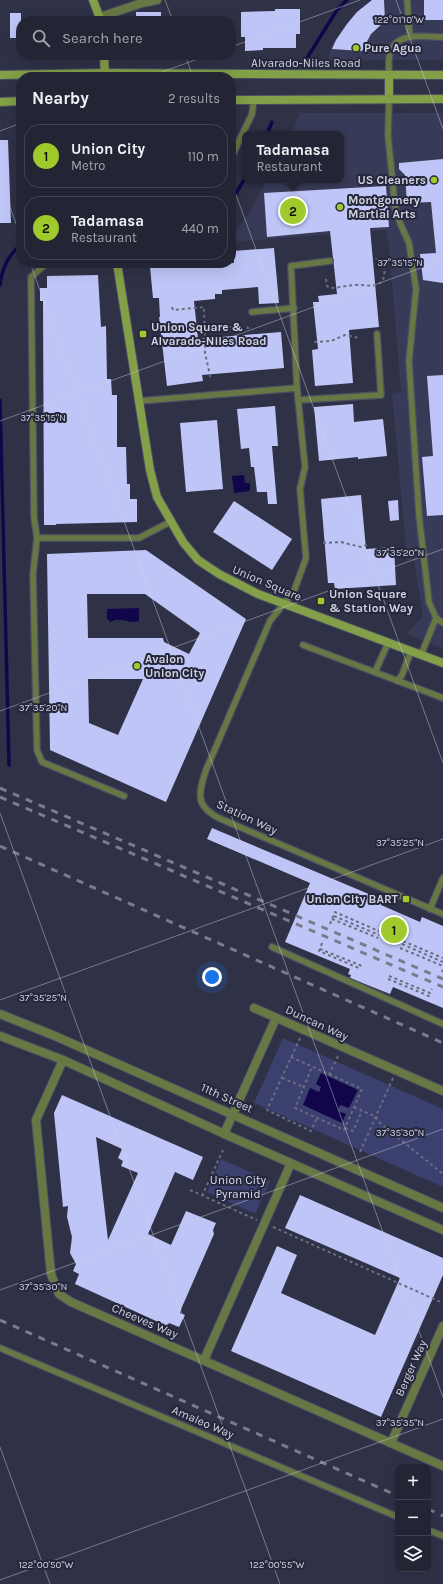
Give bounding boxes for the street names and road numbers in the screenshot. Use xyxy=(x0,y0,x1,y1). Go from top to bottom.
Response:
street label: Alvarado-Niles Road xyxy=(251,56,361,70)
street label: Union Square xyxy=(230,562,304,604)
street label: Station Way xyxy=(214,797,280,837)
street label: Duncan Way xyxy=(283,1002,351,1044)
street label: 11th Street xyxy=(199,1080,256,1116)
street label: Cheeves Way xyxy=(110,1301,181,1341)
street label: Berger Way xyxy=(392,1337,430,1398)
street label: Amaleo Way xyxy=(170,1403,237,1442)

